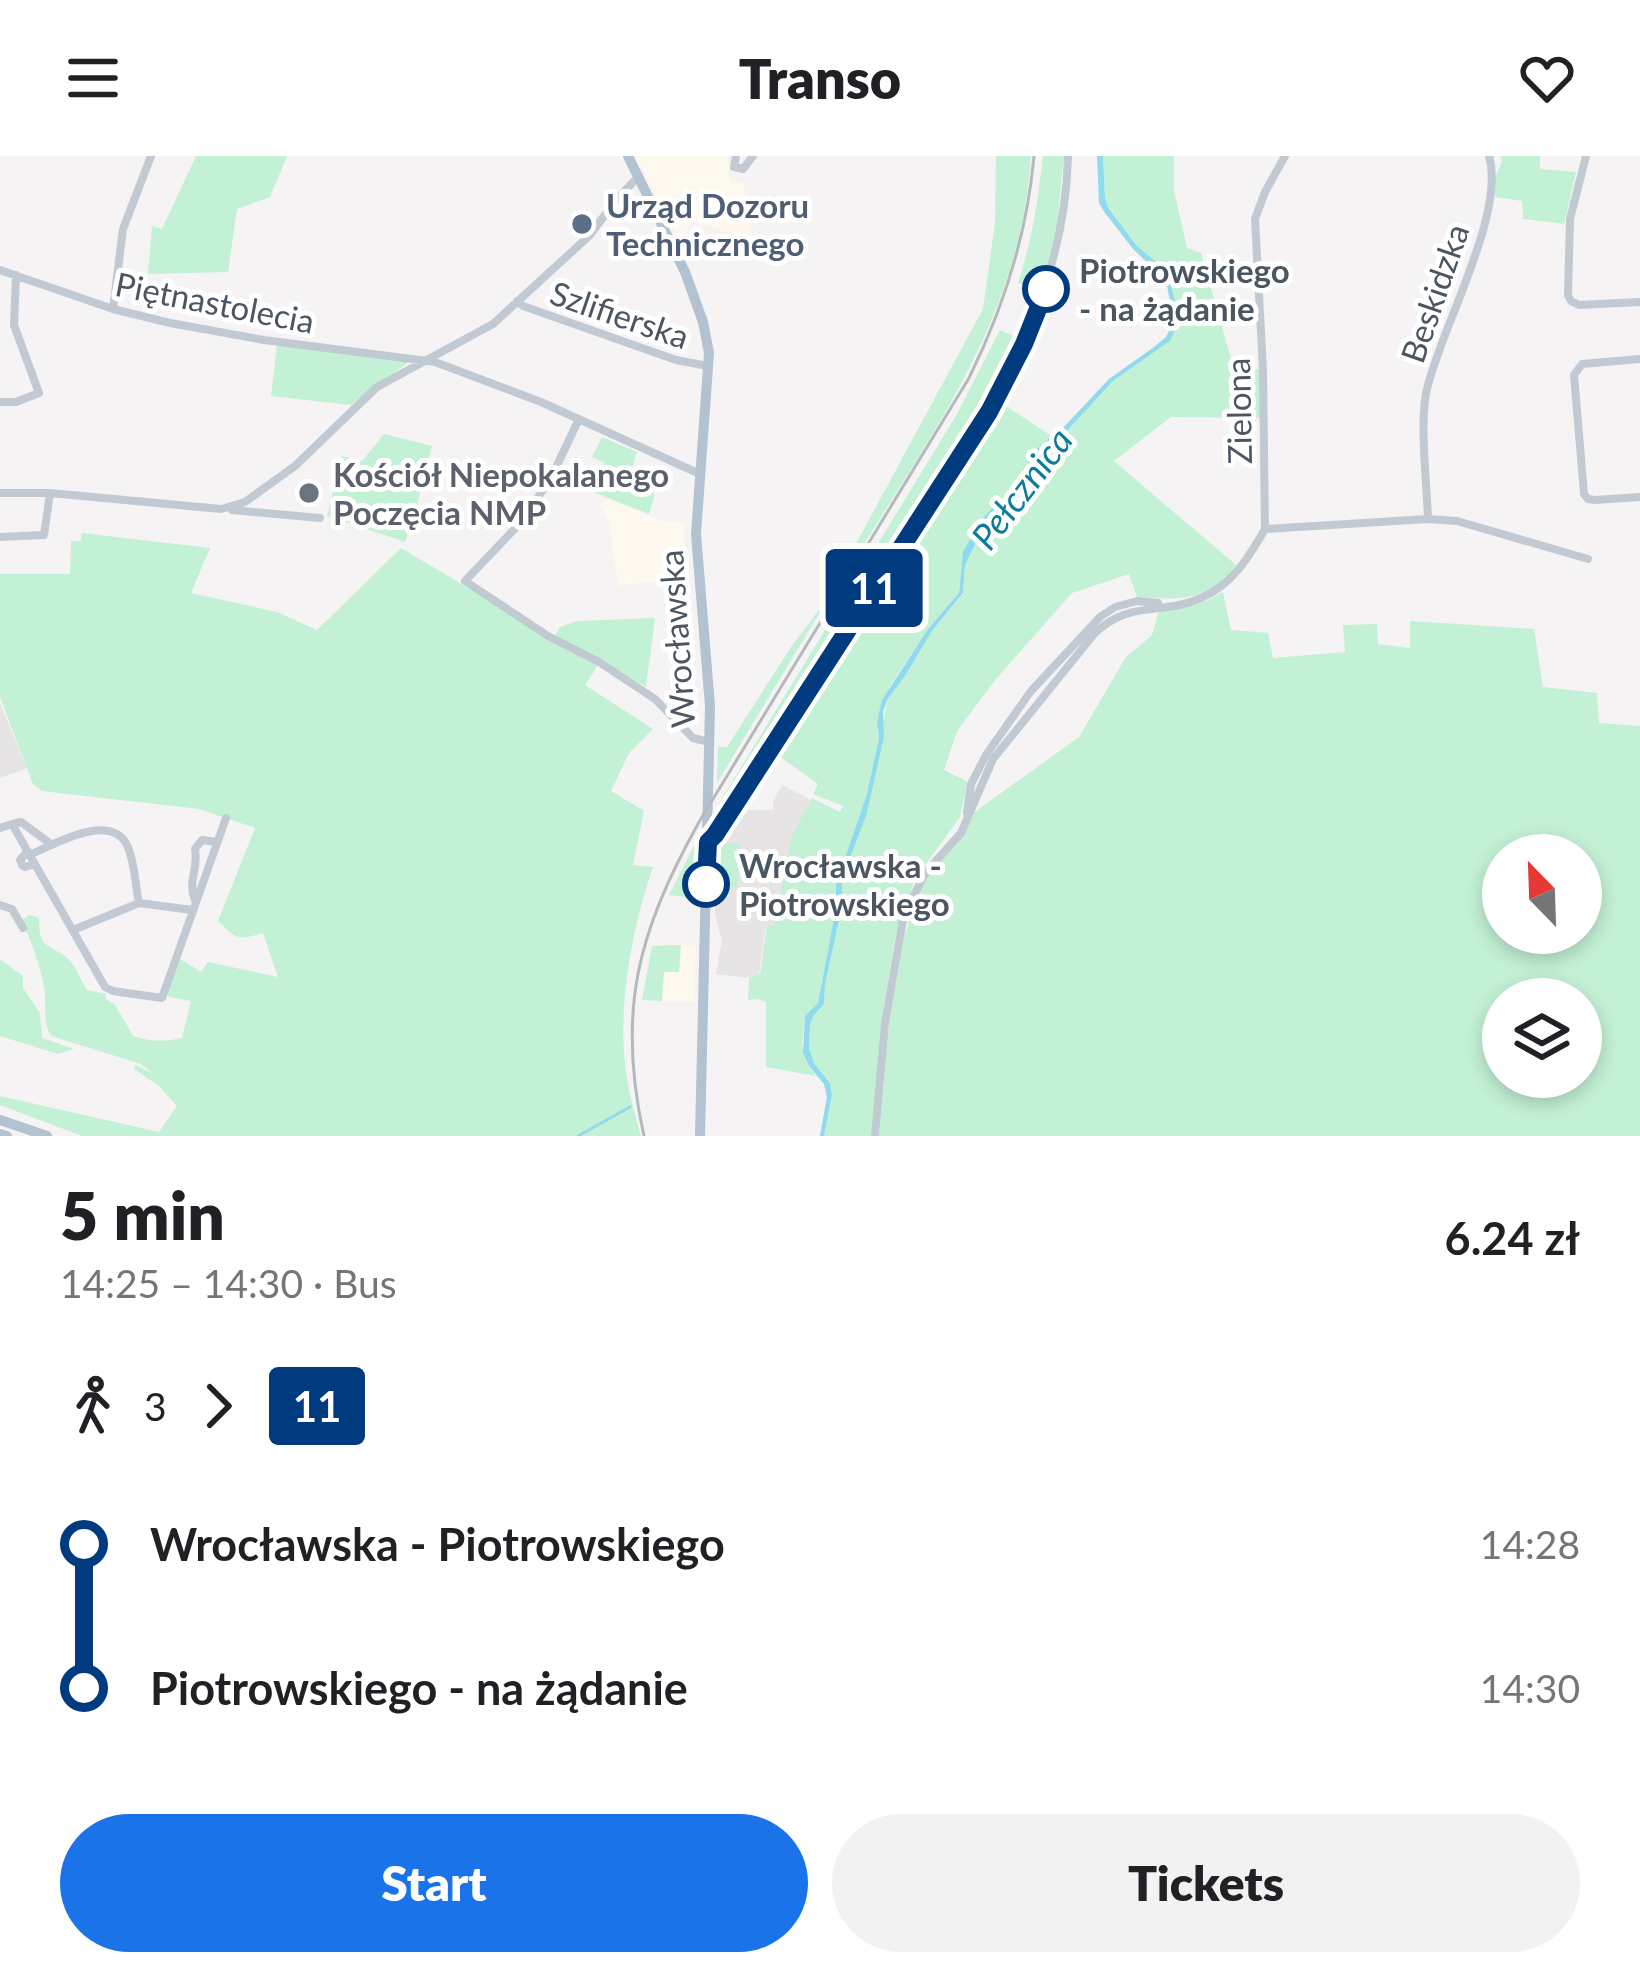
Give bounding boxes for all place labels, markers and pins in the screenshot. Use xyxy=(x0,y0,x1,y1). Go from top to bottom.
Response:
place label: Urząd Dozoru Technicznego xyxy=(606,185,809,263)
marker: Urząd Dozoru Technicznego xyxy=(569,211,595,237)
place label: Piotrowskiego - na żądanie xyxy=(1079,250,1290,328)
marker: Piotrowskiego - na żądanie xyxy=(1024,267,1068,311)
place label: Kościół Niepokalanego Poczęcia NMP xyxy=(333,454,669,532)
marker: Kościół Niepokalanego Poczęcia NMP xyxy=(296,480,322,506)
place label: Wrocławska - Piotrowskiego xyxy=(739,845,950,923)
marker: Wrocławska - Piotrowskiego xyxy=(684,862,728,906)

